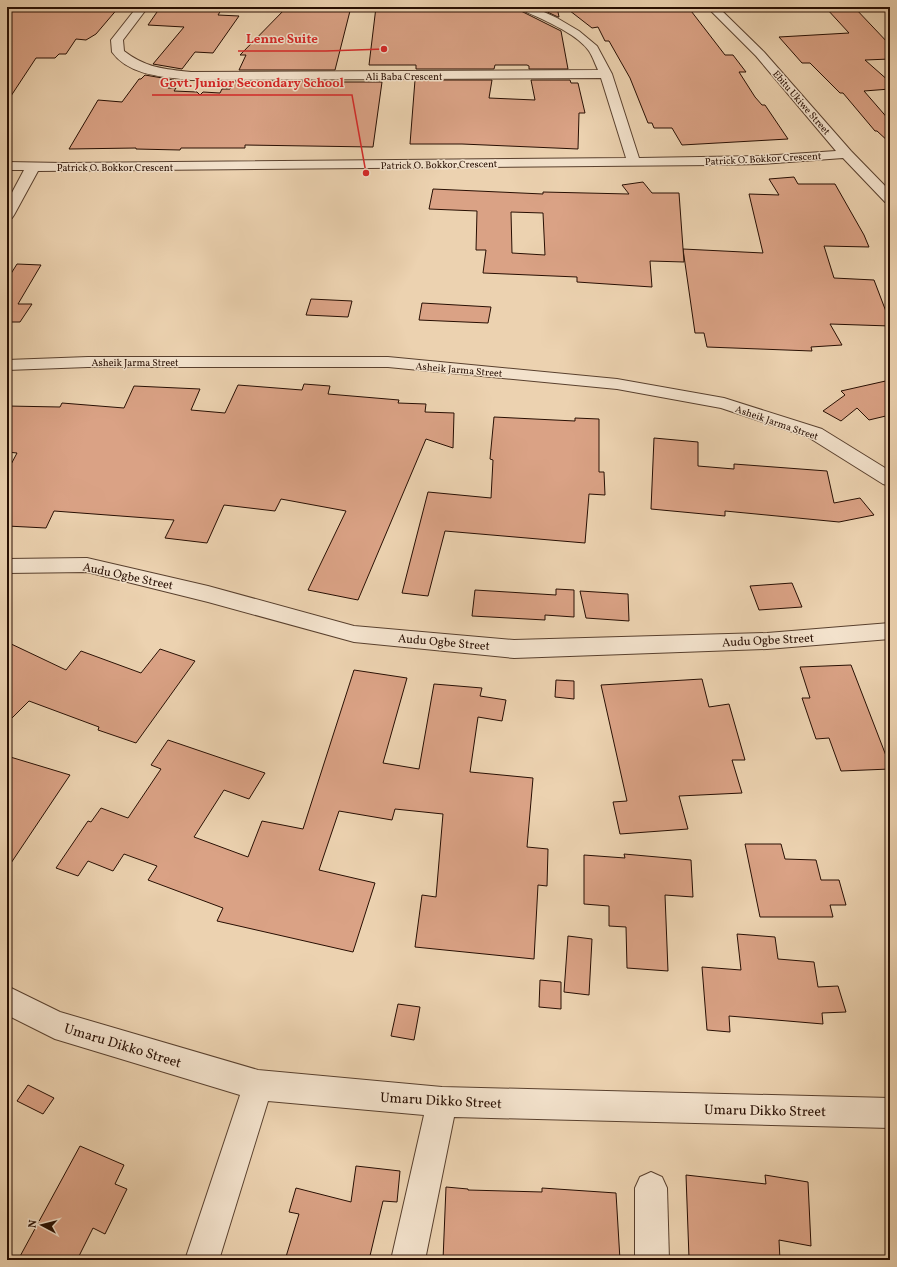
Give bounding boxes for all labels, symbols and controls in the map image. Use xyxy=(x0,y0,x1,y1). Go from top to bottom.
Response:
callout: Lenne Suite xyxy=(238,26,326,51)
text: Lenne Suite xyxy=(246,31,318,49)
street label: Ebitu Ukiwe Street xyxy=(769,67,834,138)
callout: Govt. Junior Secondary School xyxy=(152,70,352,95)
street label: Ali Baba Crescent xyxy=(365,70,443,84)
text: Govt. Junior Secondary School xyxy=(160,75,345,93)
street label: Patrick O. Bokkor Crescent xyxy=(704,149,822,169)
street label: Patrick O. Bokkor Crescent xyxy=(381,157,498,173)
street label: Patrick O. Bokkor Crescent xyxy=(57,161,174,175)
street label: Asheik Jarma Street xyxy=(92,356,179,370)
street label: Asheik Jarma Street xyxy=(415,359,503,381)
street label: Asheik Jarma Street xyxy=(733,402,821,444)
street label: Audu Ogbe Street xyxy=(81,560,174,594)
street label: Audu Ogbe Street xyxy=(397,631,490,655)
street label: Audu Ogbe Street xyxy=(722,631,814,651)
street label: Umaru Dikko Street xyxy=(62,1020,184,1073)
street label: Umaru Dikko Street xyxy=(380,1089,502,1114)
street label: Umaru Dikko Street xyxy=(704,1101,826,1122)
north arrow xyxy=(22,1205,62,1245)
text: N xyxy=(26,1219,41,1229)

